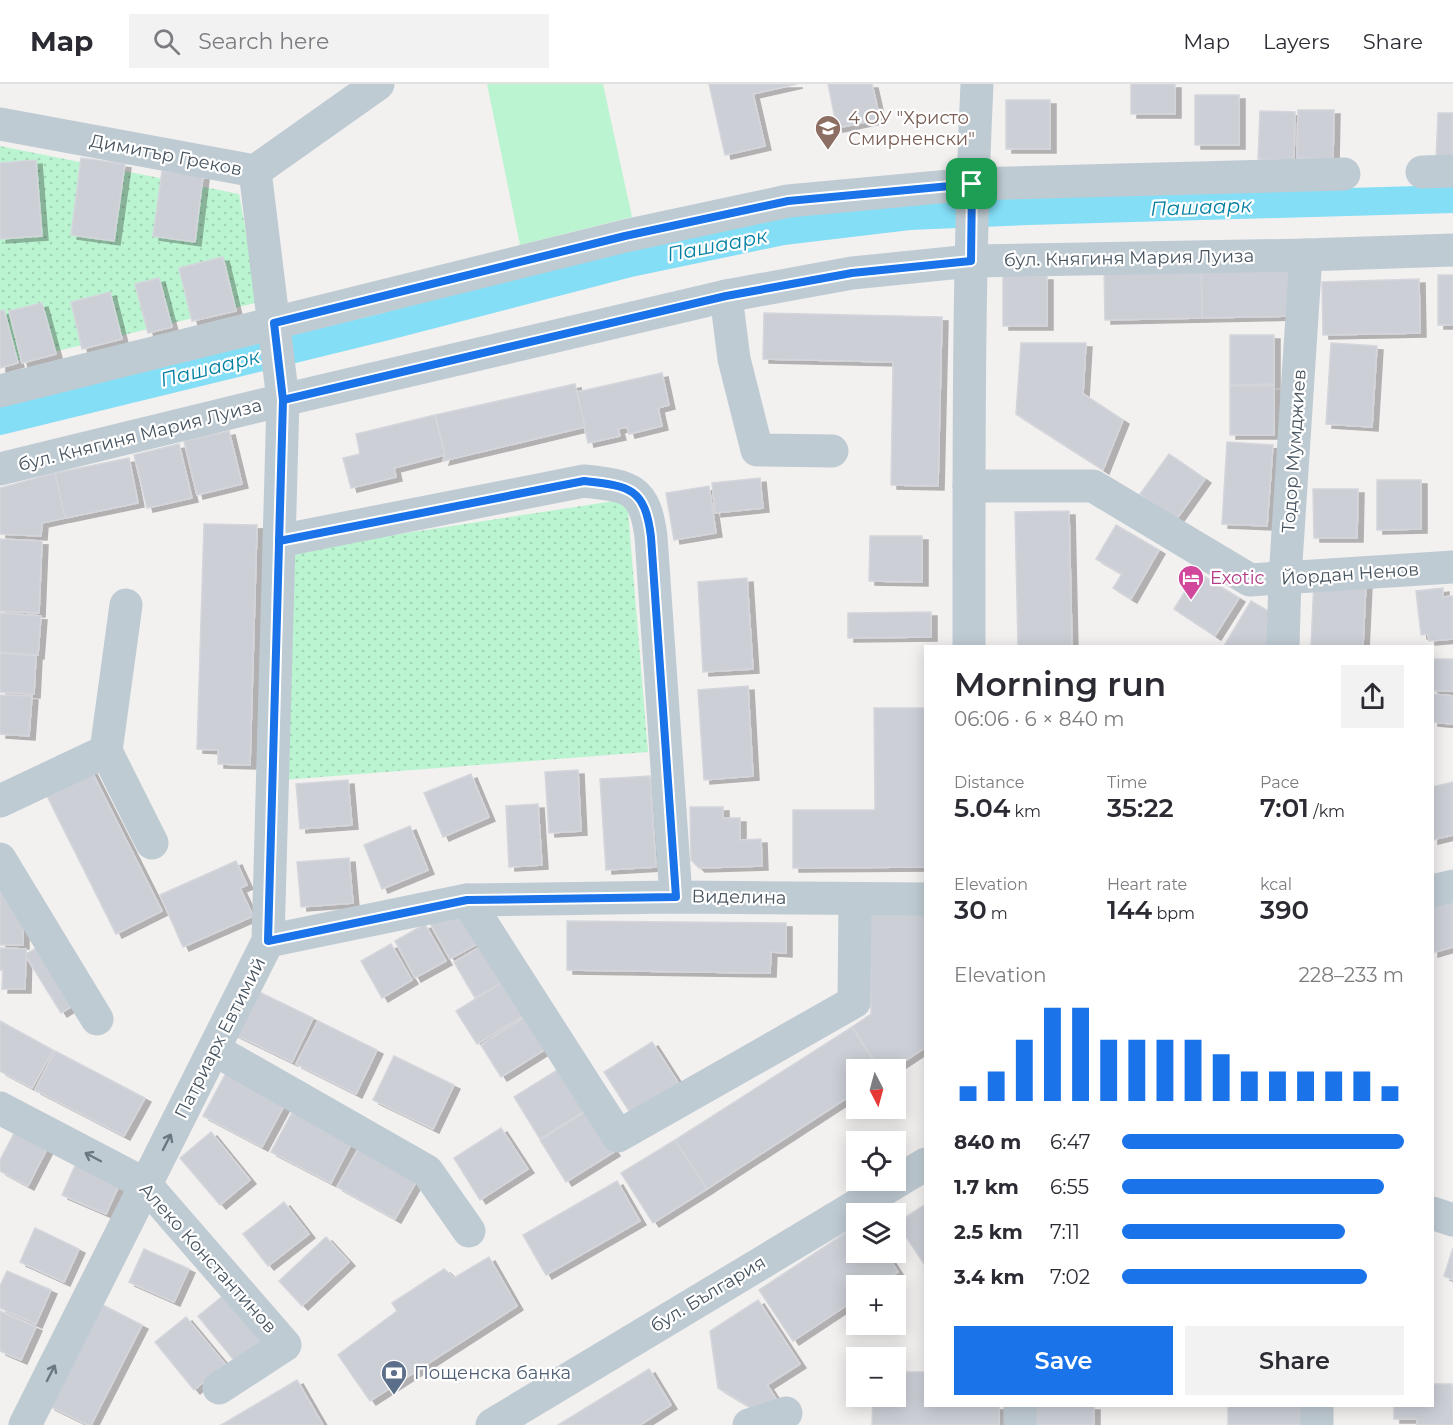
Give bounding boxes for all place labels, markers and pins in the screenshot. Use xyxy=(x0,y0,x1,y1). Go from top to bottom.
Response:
place label: 4 ОУ "Христо Смирненски" xyxy=(848,107,975,150)
school or university icon: 4 ОУ "Христо Смирненски" xyxy=(813,113,843,151)
pin xyxy=(946,158,997,209)
hotel icon: Exotic xyxy=(1176,563,1206,601)
place label: Exotic xyxy=(1210,567,1265,589)
bank icon: Пощенска банка xyxy=(379,1358,409,1396)
place label: Пощенска банка xyxy=(414,1362,571,1384)

